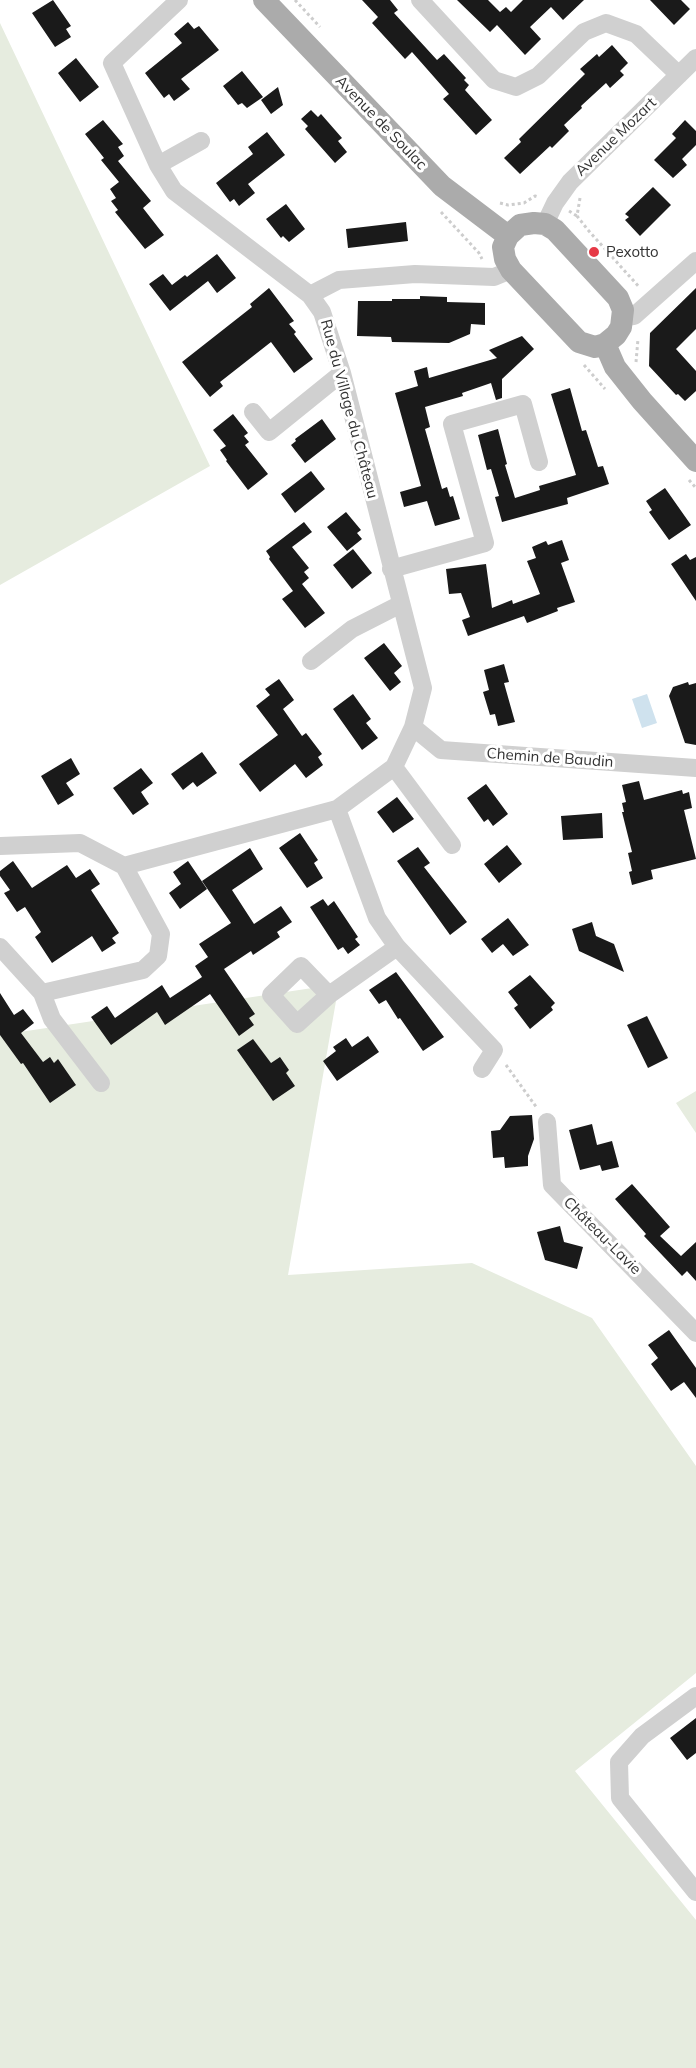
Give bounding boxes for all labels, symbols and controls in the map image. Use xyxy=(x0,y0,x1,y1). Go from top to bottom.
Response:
street label: Avenue de Soulac xyxy=(332,72,430,174)
street label: Avenue Mozart xyxy=(572,94,660,180)
place label: Pexotto xyxy=(606,243,659,261)
marker: Pexotto xyxy=(587,245,601,259)
street label: Rue du Village du Château xyxy=(316,318,382,500)
street label: Chemin de Baudin xyxy=(486,745,614,771)
street label: Château-Lavie xyxy=(559,1193,645,1279)

